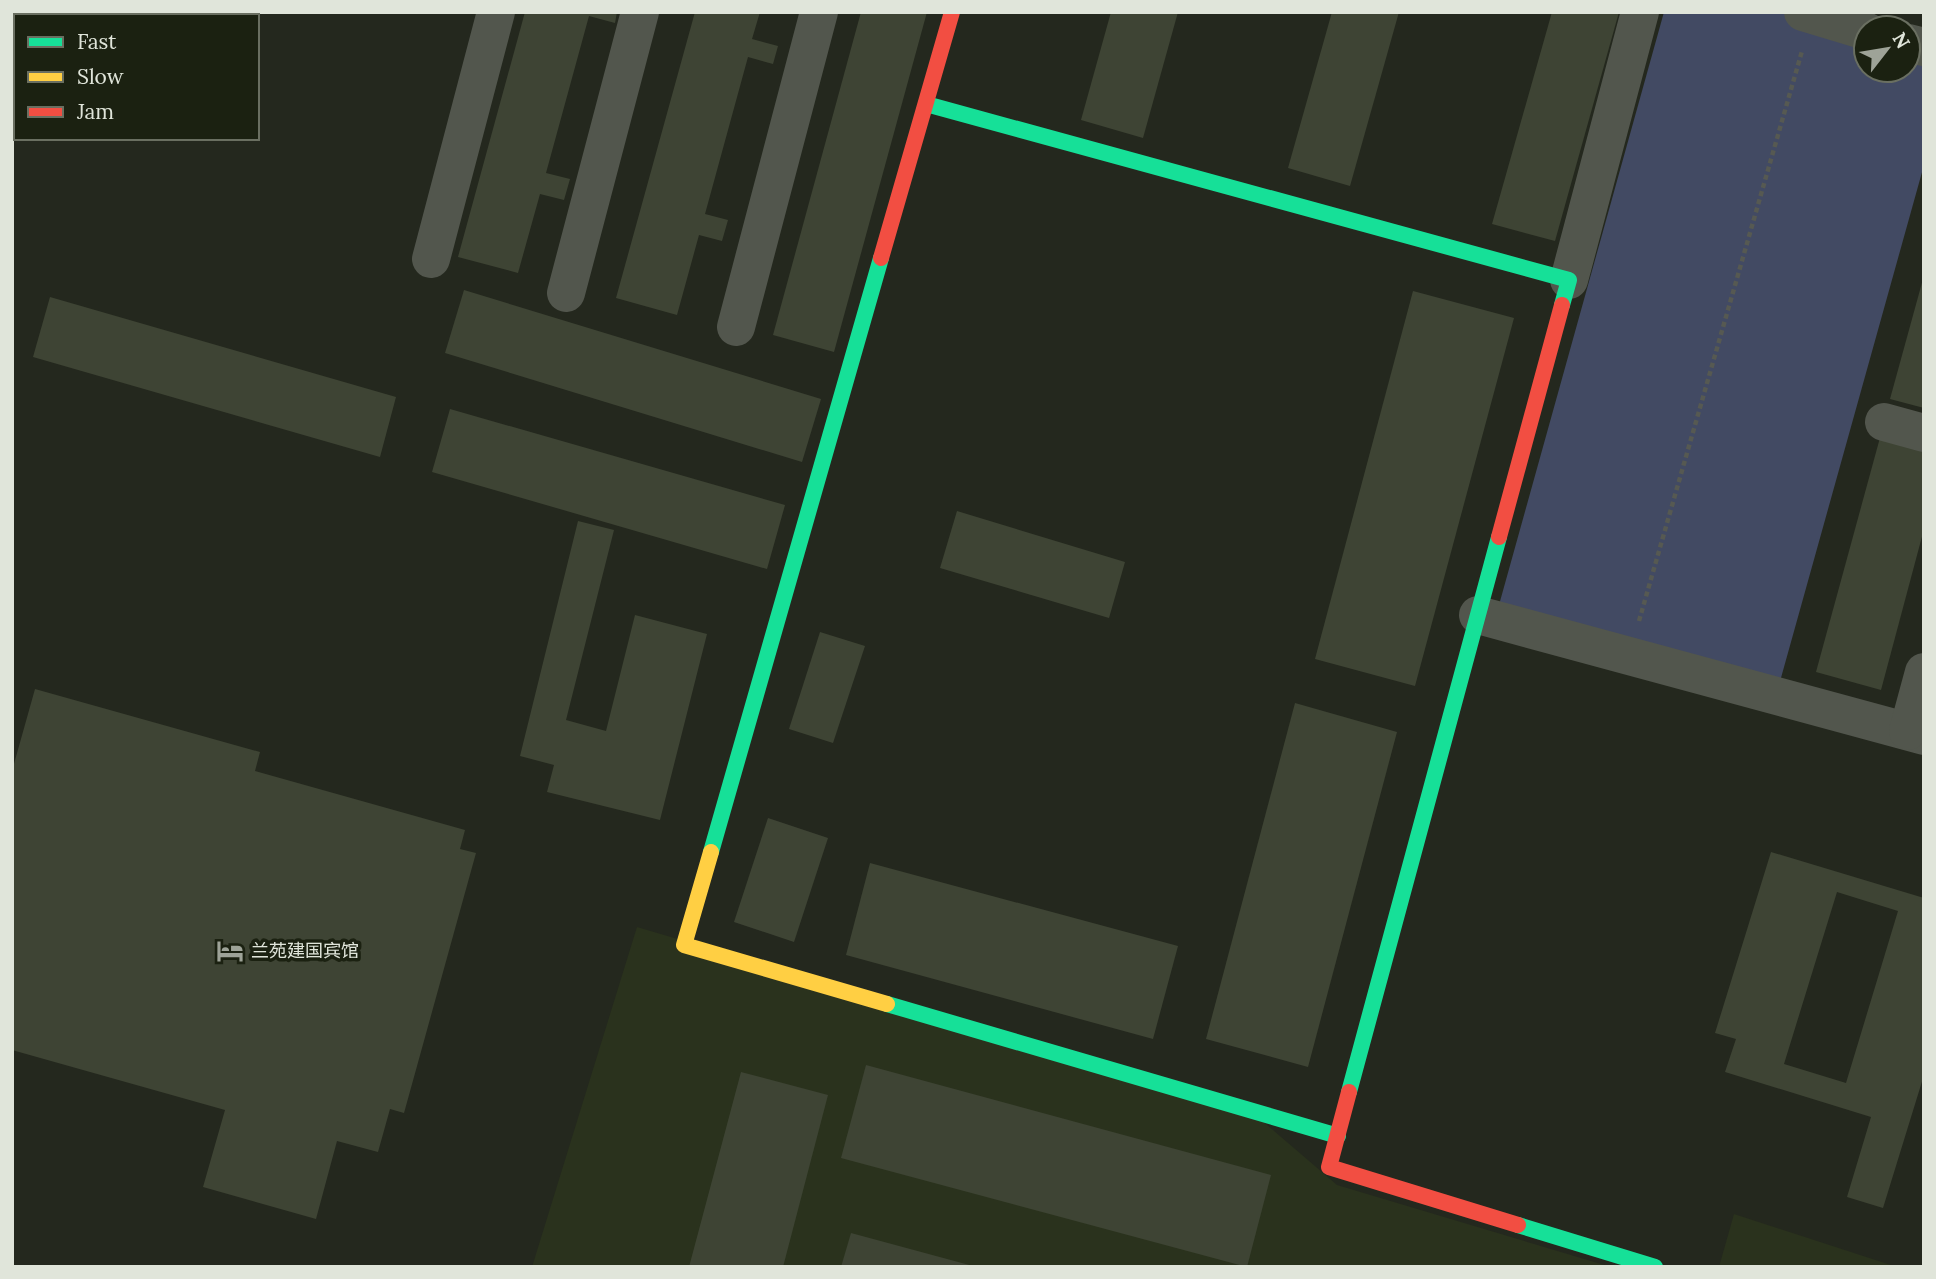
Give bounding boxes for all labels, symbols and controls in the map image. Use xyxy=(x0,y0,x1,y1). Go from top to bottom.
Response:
legend xyxy=(14,14,259,140)
north arrow xyxy=(1852,14,1922,84)
text: Fast xyxy=(77,28,117,55)
text: N xyxy=(1888,28,1916,53)
text: Slow xyxy=(77,63,124,90)
text: Jam xyxy=(76,98,114,125)
hotel icon: 兰苑建国宾馆 xyxy=(215,936,245,966)
place label: 兰苑建国宾馆 xyxy=(251,939,359,962)

